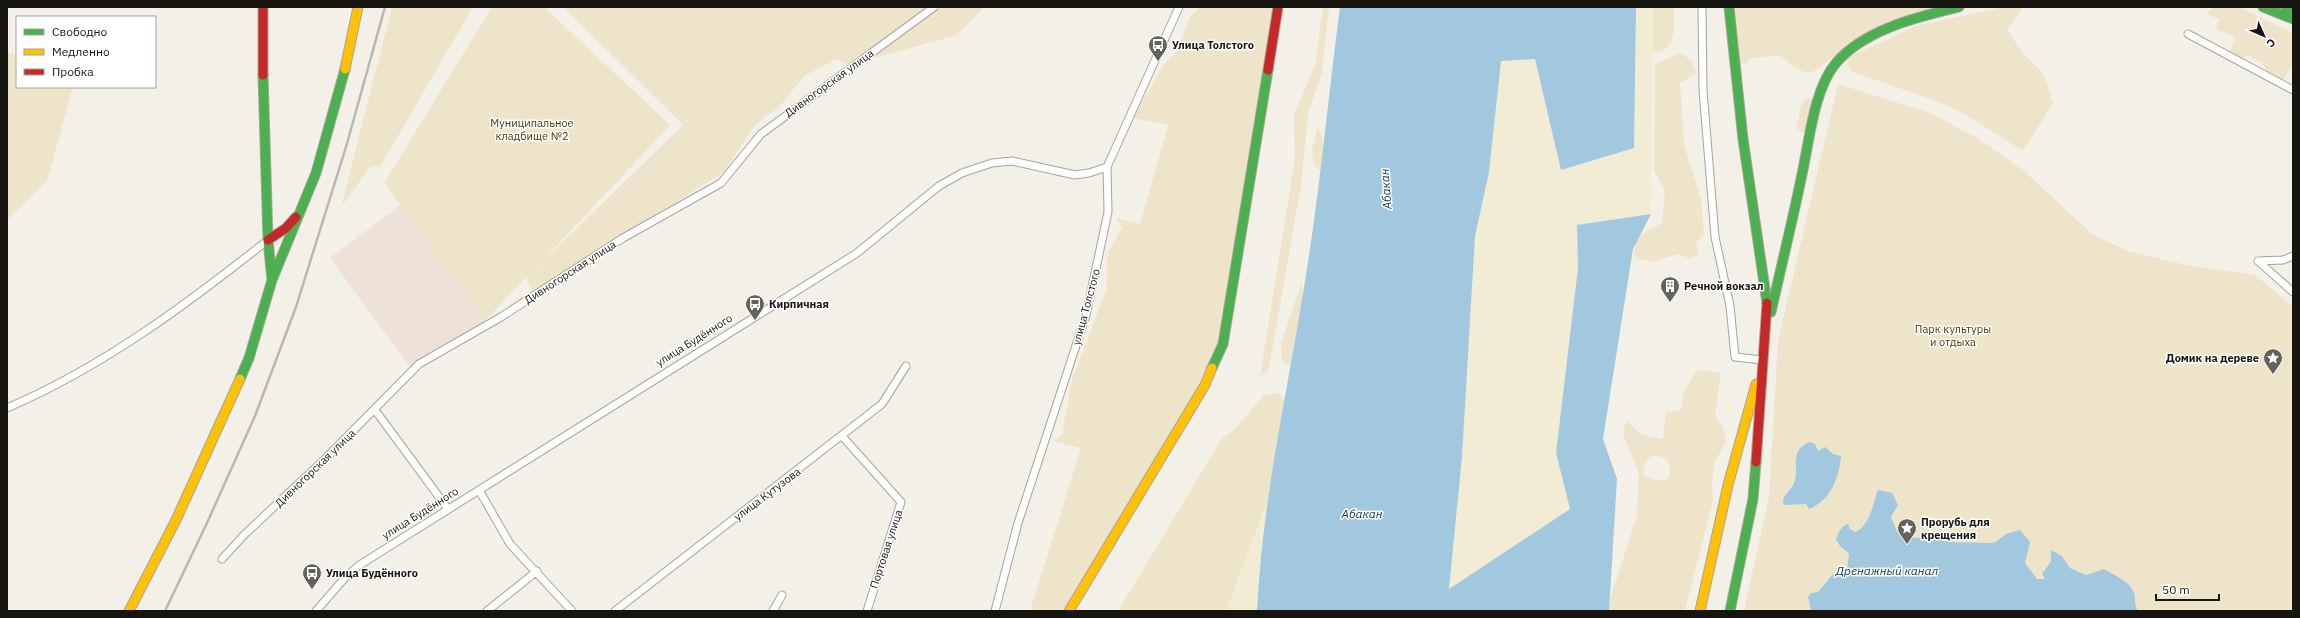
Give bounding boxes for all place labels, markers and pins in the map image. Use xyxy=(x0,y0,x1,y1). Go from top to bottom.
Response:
bus stop icon: Улица Толстого xyxy=(1147,34,1169,62)
place label: Улица Толстого xyxy=(1172,38,1254,52)
building icon: Речной вокзал xyxy=(1659,275,1681,303)
place label: Речной вокзал xyxy=(1684,279,1764,293)
bus stop icon: Кирпичная xyxy=(744,293,766,321)
place label: Кирпичная xyxy=(769,297,829,311)
place icon: Домик на дереве xyxy=(2262,347,2284,375)
place label: Домик на дереве xyxy=(2166,351,2259,365)
place label: Прорубь для крещения xyxy=(1921,515,1990,542)
place icon: Прорубь для крещения xyxy=(1896,517,1918,545)
bus stop icon: Улица Будённого xyxy=(301,562,323,590)
place label: Улица Будённого xyxy=(326,566,418,580)

